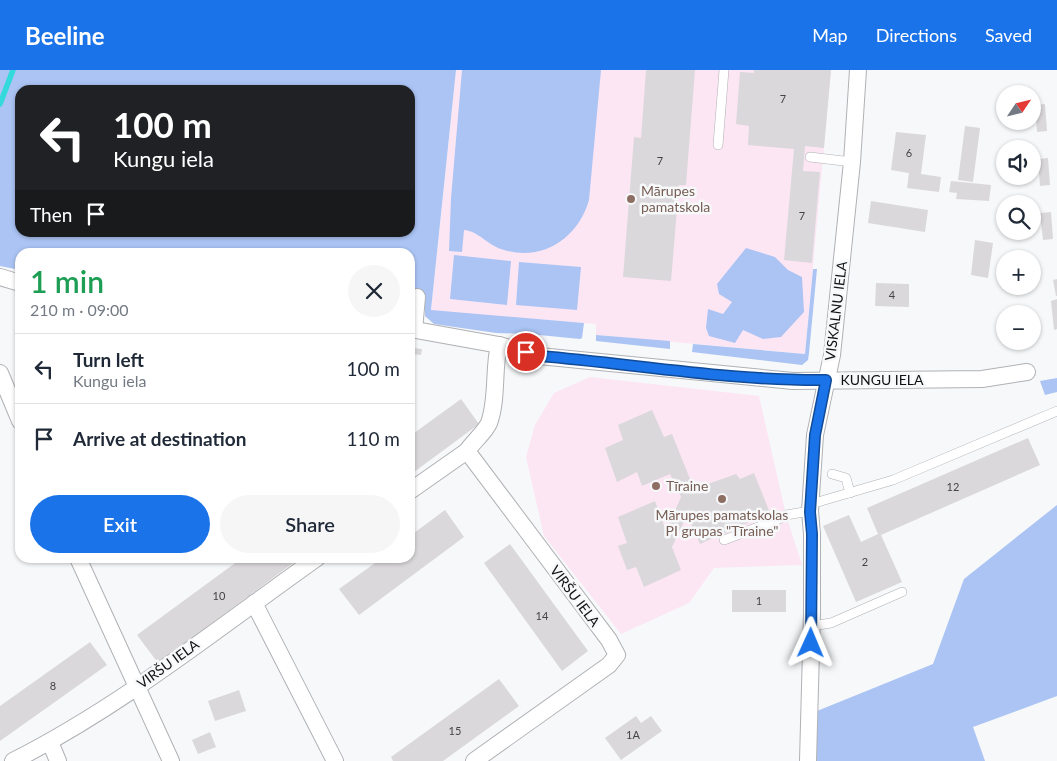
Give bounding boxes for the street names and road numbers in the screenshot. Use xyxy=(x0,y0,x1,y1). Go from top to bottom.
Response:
street label: VISKALNU IELA xyxy=(821,260,850,362)
street label: KUNGU IELA xyxy=(840,371,924,388)
street label: VIRŠU IELA xyxy=(547,562,604,630)
street label: VIRŠU IELA xyxy=(133,635,202,692)

